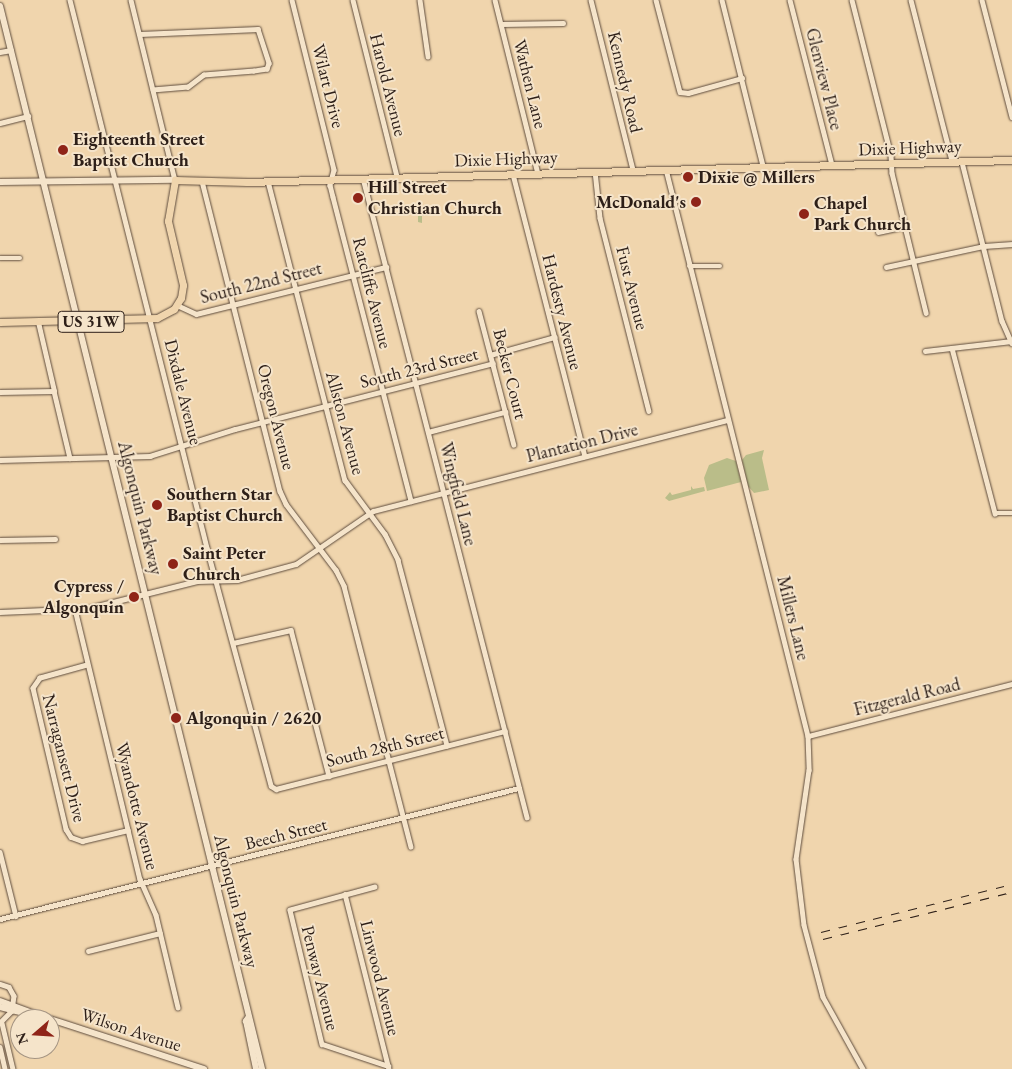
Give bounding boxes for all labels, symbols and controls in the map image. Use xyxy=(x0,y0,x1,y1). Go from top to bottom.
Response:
street label: Glenview Place xyxy=(801,26,847,132)
street label: Kennedy Road xyxy=(603,29,647,135)
street label: Harold Avenue xyxy=(365,31,411,139)
street label: Wathen Lane xyxy=(508,37,552,131)
street label: Wilart Drive xyxy=(307,42,349,130)
place label: Eighteenth Street Baptist Church xyxy=(73,129,205,172)
street label: Dixie Highway xyxy=(858,135,962,161)
marker: Eighteenth Street Baptist Church xyxy=(57,144,69,156)
street label: Dixie Highway xyxy=(454,146,558,172)
place label: Dixie @ Millers xyxy=(698,166,815,188)
marker: Dixie @ Millers xyxy=(682,171,694,183)
place label: Hill Street Christian Church xyxy=(368,177,502,220)
place label: McDonald's xyxy=(596,191,686,213)
marker: Hill Street Christian Church xyxy=(352,192,364,204)
place label: Chapel Park Church xyxy=(814,193,911,235)
marker: McDonald's xyxy=(690,196,702,208)
marker: Chapel Park Church xyxy=(798,208,810,220)
street label: Ratcliffe Avenue xyxy=(348,235,396,351)
street label: Fust Avenue xyxy=(611,244,653,332)
street label: Hardesty Avenue xyxy=(537,252,587,372)
street label: South 22nd Street xyxy=(198,257,324,309)
road number: US 31W xyxy=(57,308,125,336)
street label: Becker Court xyxy=(488,326,532,422)
street label: Dixdale Avenue xyxy=(159,337,207,447)
street label: South 23rd Street xyxy=(358,343,480,393)
street label: Oregon Avenue xyxy=(252,362,300,472)
street label: Allston Avenue xyxy=(321,369,369,477)
street label: Plantation Drive xyxy=(524,419,640,467)
street label: Algonquin Parkway xyxy=(113,439,167,577)
street label: Wingfield Lane xyxy=(435,440,481,548)
place label: Southern Star Baptist Church xyxy=(167,484,283,526)
marker: Southern Star Baptist Church xyxy=(151,499,163,511)
place label: Saint Peter Church xyxy=(183,543,266,586)
marker: Saint Peter Church xyxy=(167,558,179,570)
street label: Millers Lane xyxy=(772,574,814,662)
place label: Cypress / Algonquin xyxy=(43,576,124,618)
marker: Cypress / Algonquin xyxy=(128,591,140,603)
street label: Fitzgerald Road xyxy=(852,673,962,721)
street label: Narragansett Drive xyxy=(38,692,90,824)
place label: Algonquin / 2620 xyxy=(186,707,321,729)
marker: Algonquin / 2620 xyxy=(170,712,182,724)
street label: South 28th Street xyxy=(324,722,446,772)
street label: Wyandotte Avenue xyxy=(111,740,163,872)
street label: Beech Street xyxy=(243,813,329,855)
street label: Algonquin Parkway xyxy=(209,832,263,970)
street label: Linwood Avenue xyxy=(355,918,405,1038)
street label: Penway Avenue xyxy=(297,923,343,1033)
street label: Wilson Avenue xyxy=(78,1004,184,1056)
north arrow xyxy=(10,1009,60,1059)
text: N xyxy=(11,1030,32,1047)

